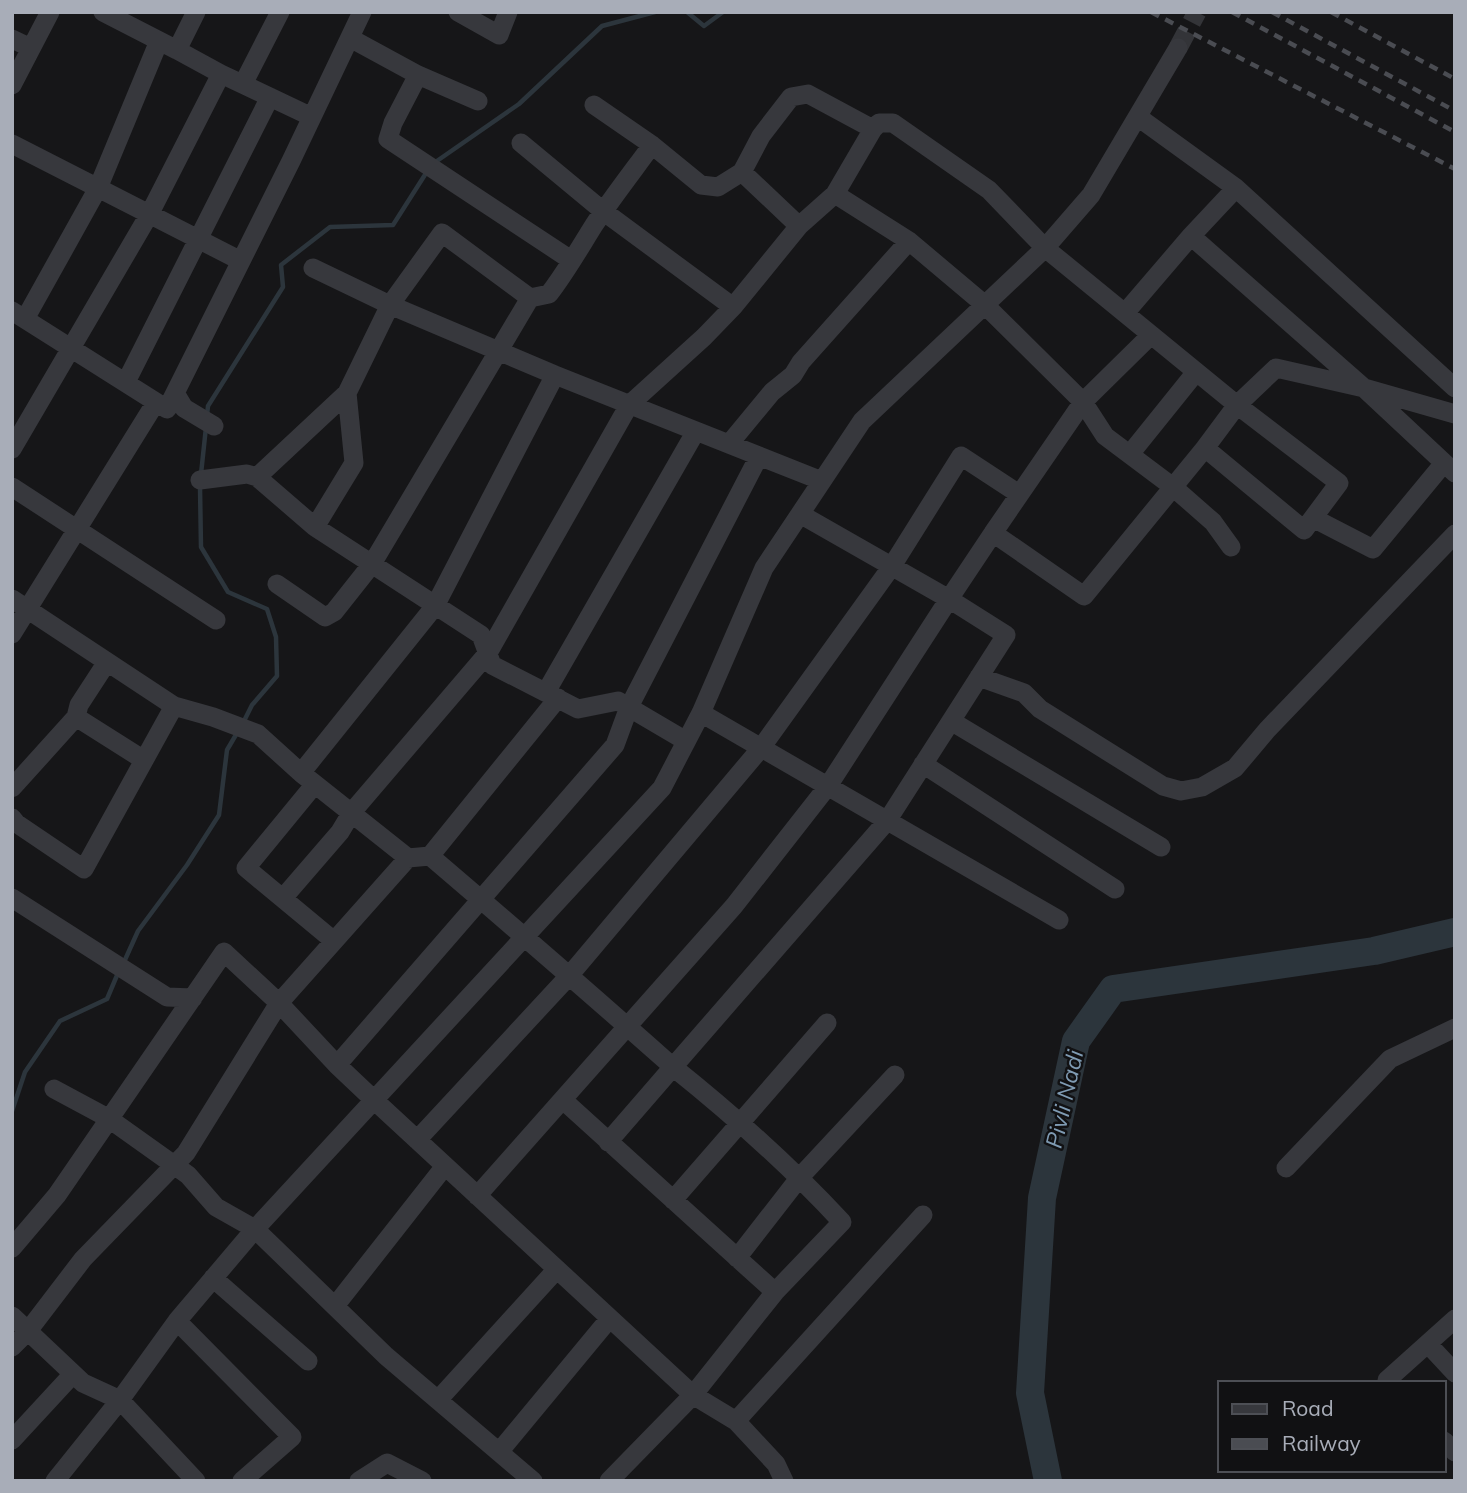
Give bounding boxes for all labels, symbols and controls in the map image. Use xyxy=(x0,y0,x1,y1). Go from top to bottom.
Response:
water label: Pivli Nadi xyxy=(1039,1047,1089,1151)
legend xyxy=(1218,1381,1446,1472)
text: Road xyxy=(1282,1395,1333,1421)
text: Railway xyxy=(1282,1430,1361,1456)

